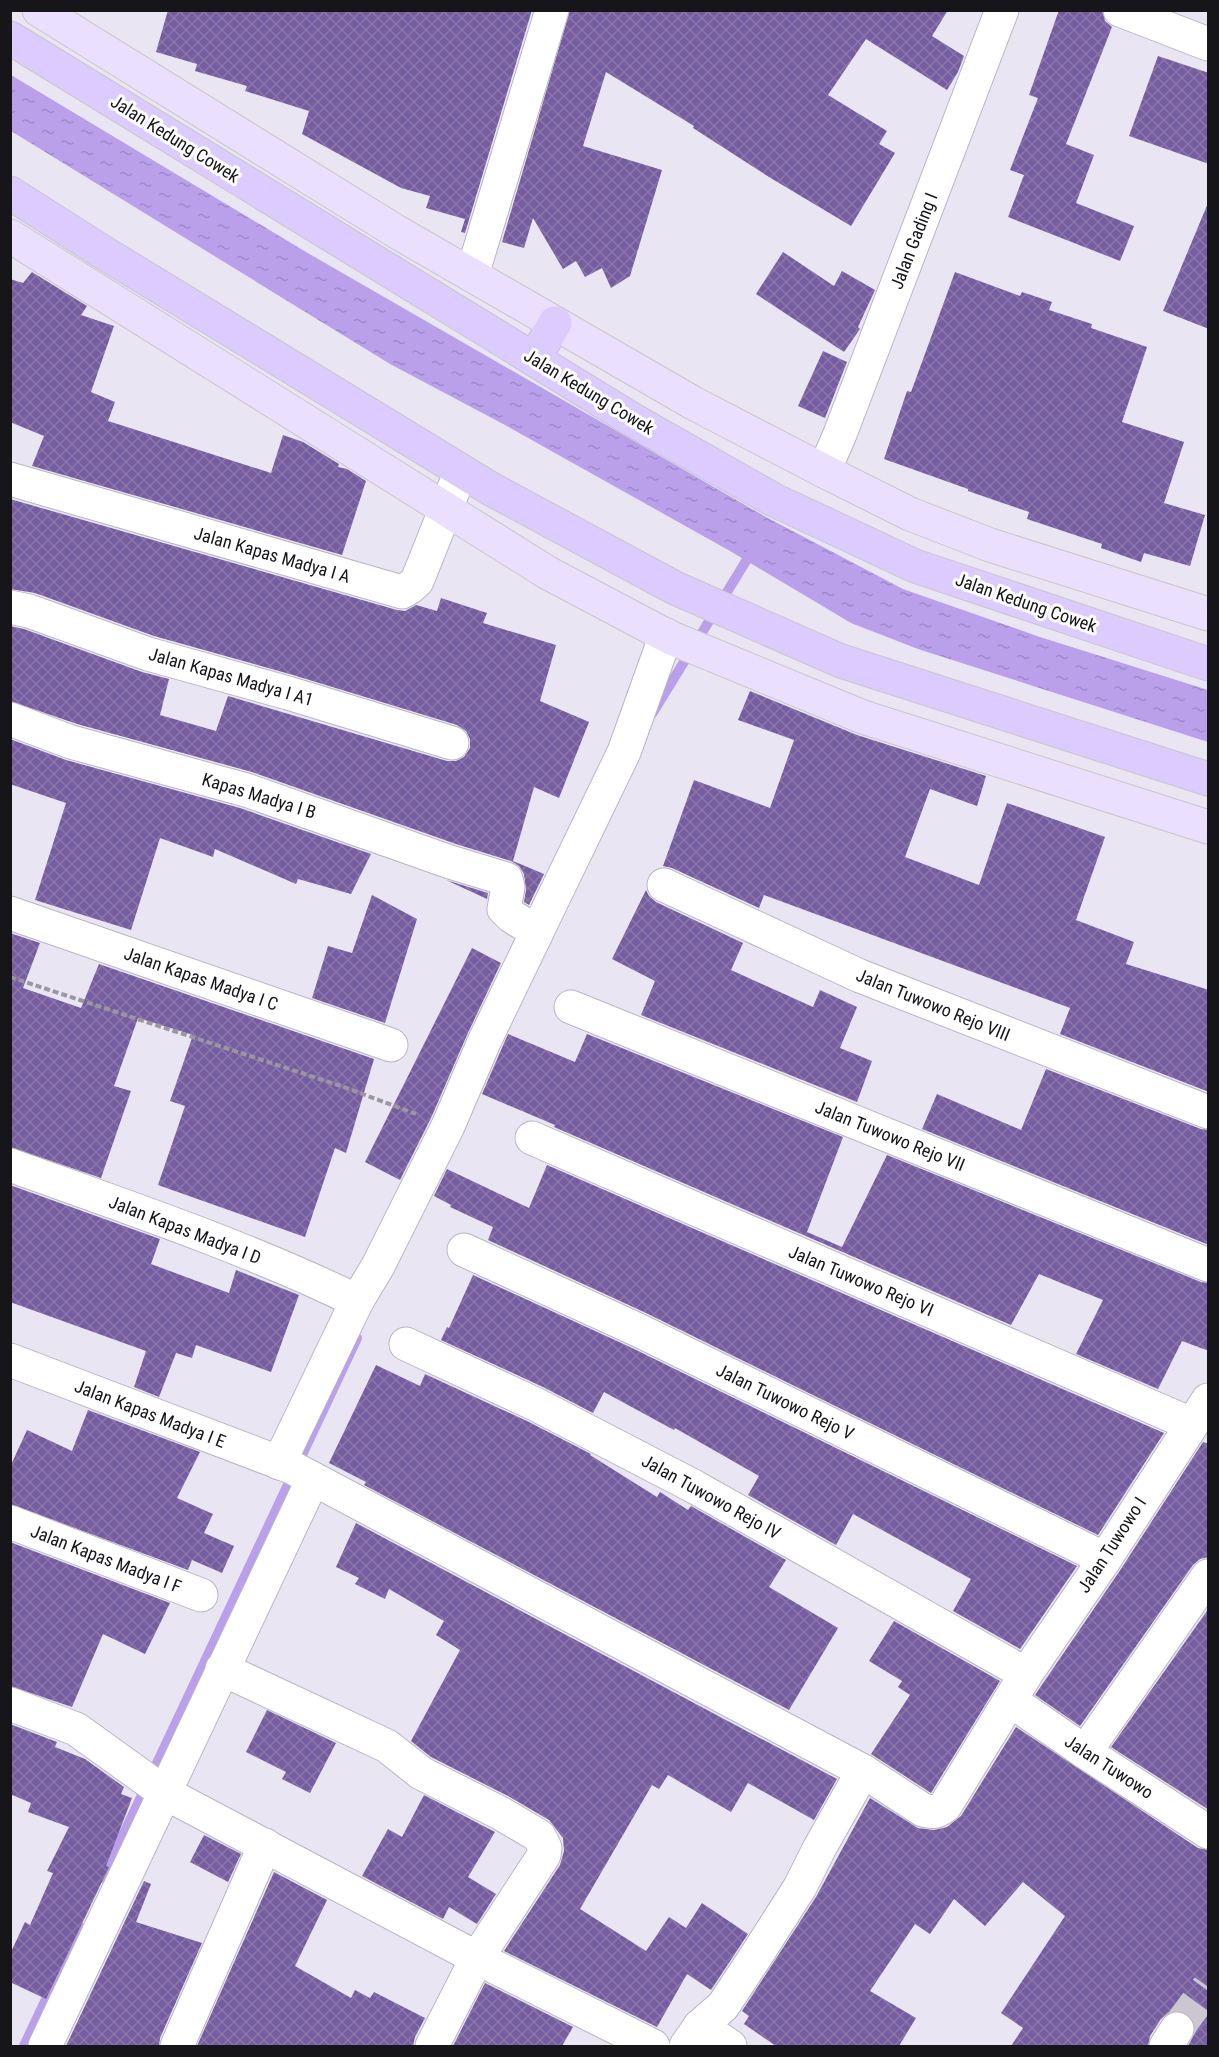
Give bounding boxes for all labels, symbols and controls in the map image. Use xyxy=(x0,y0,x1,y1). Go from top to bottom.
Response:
street label: Jalan Kedung Cowek xyxy=(107,91,243,187)
street label: Jalan Gading I xyxy=(886,190,942,292)
street label: Jalan Kedung Cowek xyxy=(521,345,658,439)
street label: Jalan Kapas Madya I A xyxy=(192,522,353,587)
street label: Jalan Kedung Cowek xyxy=(953,569,1099,637)
street label: Jalan Kapas Madya I A1 xyxy=(146,643,316,710)
street label: Kapas Madya I B xyxy=(200,768,319,823)
street label: Jalan Kapas Madya I C xyxy=(121,942,281,1015)
street label: Jalan Tuwowo Rejo VIII xyxy=(853,964,1013,1045)
street label: Jalan Tuwowo Rejo VII xyxy=(812,1096,968,1175)
street label: Jalan Kapas Madya I D xyxy=(106,1191,264,1268)
street label: Jalan Tuwowo Rejo VI xyxy=(786,1241,937,1321)
street label: Jalan Tuwowo Rejo V xyxy=(713,1359,858,1444)
street label: Jalan Kapas Madya I E xyxy=(72,1375,229,1452)
street label: Jalan Tuwowo Rejo IV xyxy=(638,1450,784,1543)
street label: Jalan Tuwowo I xyxy=(1073,1493,1150,1597)
street label: Jalan Kapas Madya I F xyxy=(28,1520,185,1597)
street label: Jalan Tuwowo xyxy=(1061,1730,1157,1803)

